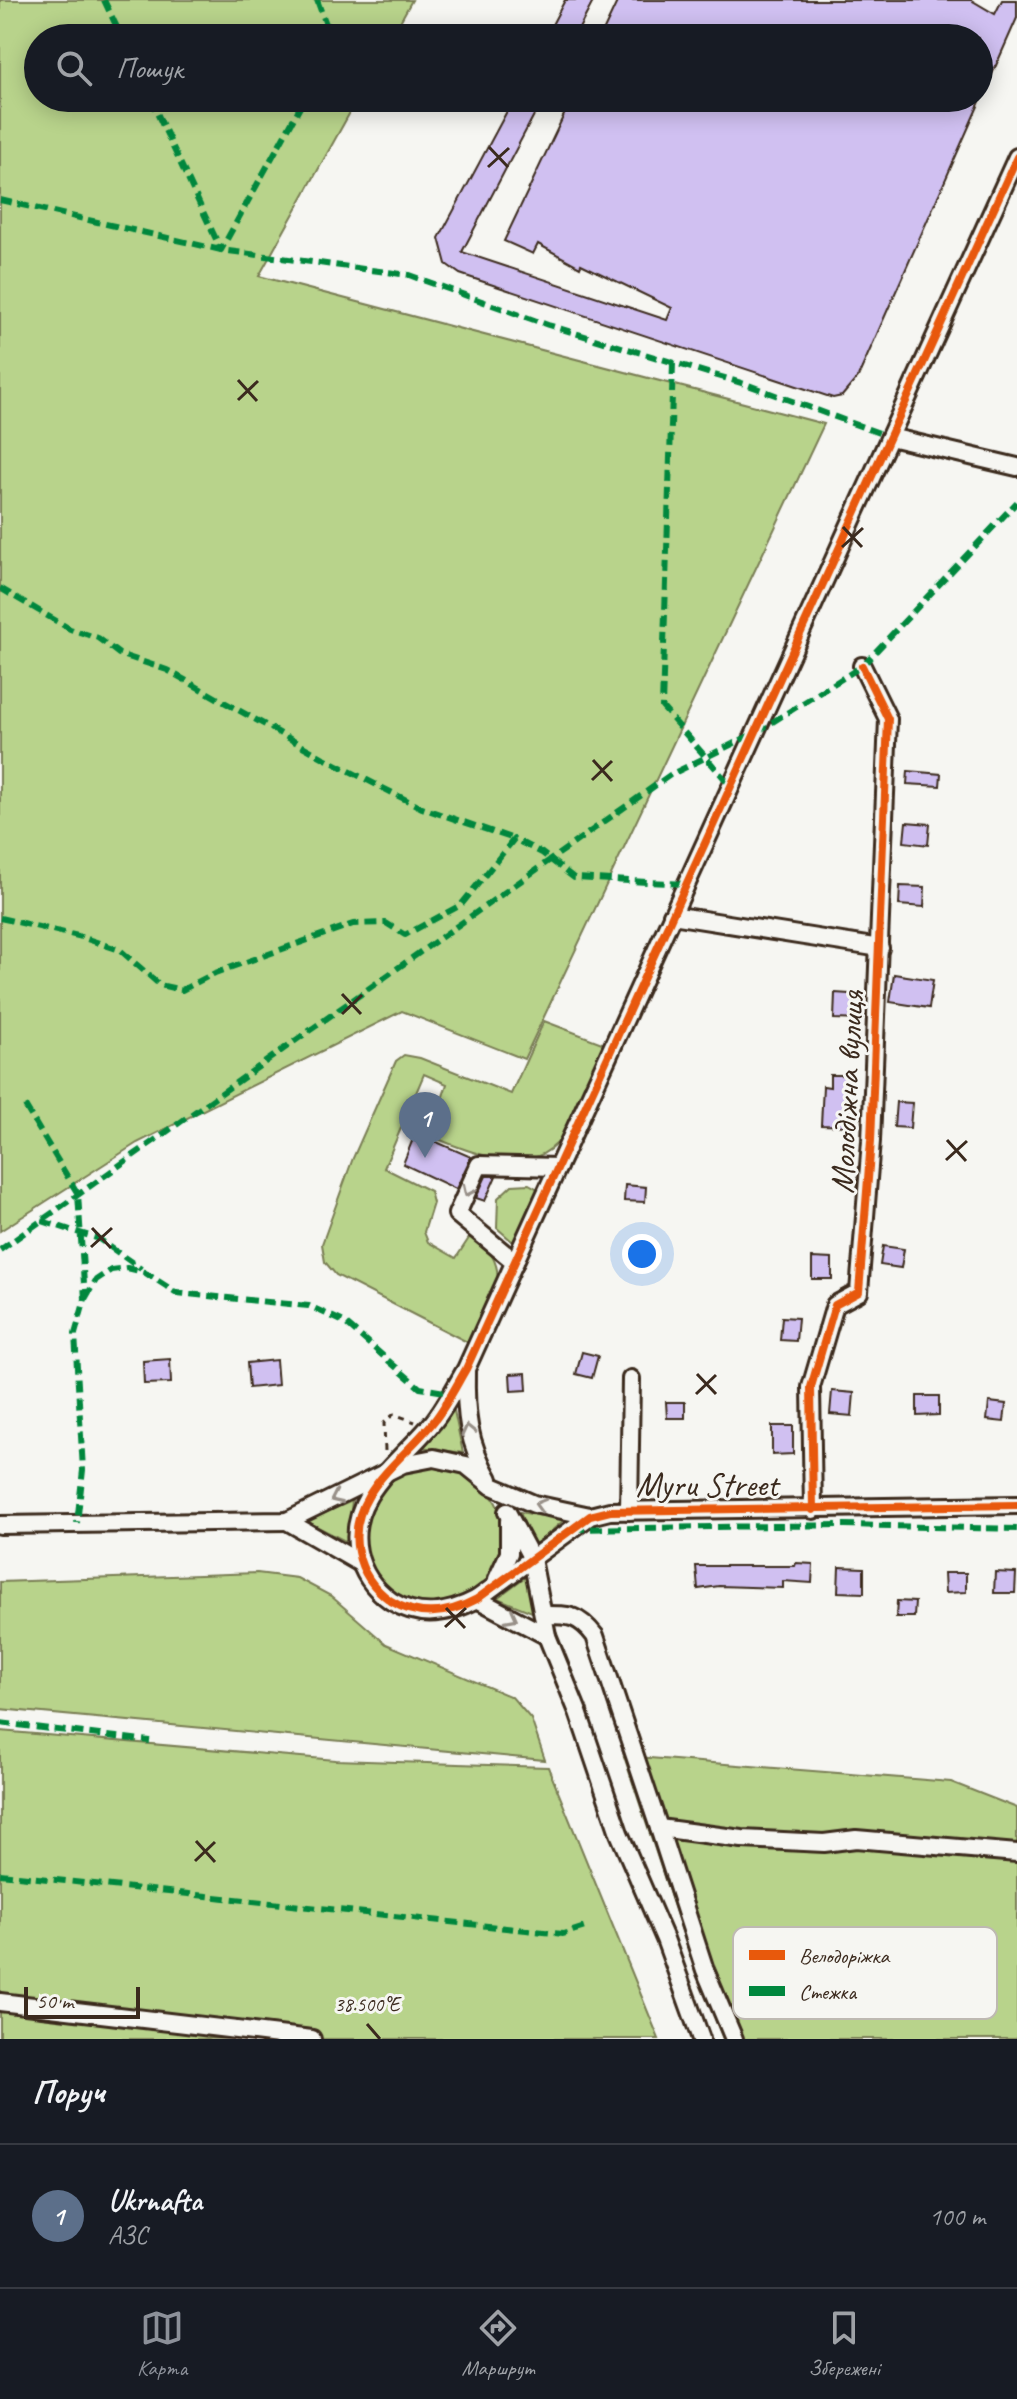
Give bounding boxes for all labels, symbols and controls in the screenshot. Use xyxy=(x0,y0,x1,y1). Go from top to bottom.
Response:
search box xyxy=(24,24,993,112)
icon: search xyxy=(52,46,96,90)
text: Пошук xyxy=(116,49,183,87)
street label: Молодіжна вулиця xyxy=(820,988,873,1195)
pin: 1 xyxy=(399,1092,451,1158)
one-way arrow xyxy=(462,1182,478,1197)
your location xyxy=(622,1234,662,1274)
one-way arrow xyxy=(461,1424,478,1437)
street label: Myru Street xyxy=(636,1463,782,1506)
one-way arrow xyxy=(329,1488,344,1504)
one-way arrow xyxy=(533,1497,547,1514)
one-way arrow xyxy=(504,1608,518,1623)
legend xyxy=(733,1927,997,2019)
text: Велодоріжка xyxy=(799,1942,891,1970)
text: Стежка xyxy=(799,1978,857,2006)
scale bar xyxy=(24,1983,140,2019)
text: 50 m xyxy=(36,1987,73,2015)
text: 38.500°E xyxy=(334,1992,402,2017)
text: Поруч xyxy=(32,2070,105,2113)
text: Ukrnafta xyxy=(108,2181,202,2219)
text: 1 xyxy=(52,2200,64,2233)
text: 100 m xyxy=(929,2200,985,2233)
text: АЗС xyxy=(108,2219,147,2252)
tab: Карта xyxy=(137,2306,187,2382)
tab: Маршрут xyxy=(462,2306,534,2382)
tab: Збережені xyxy=(808,2306,880,2382)

